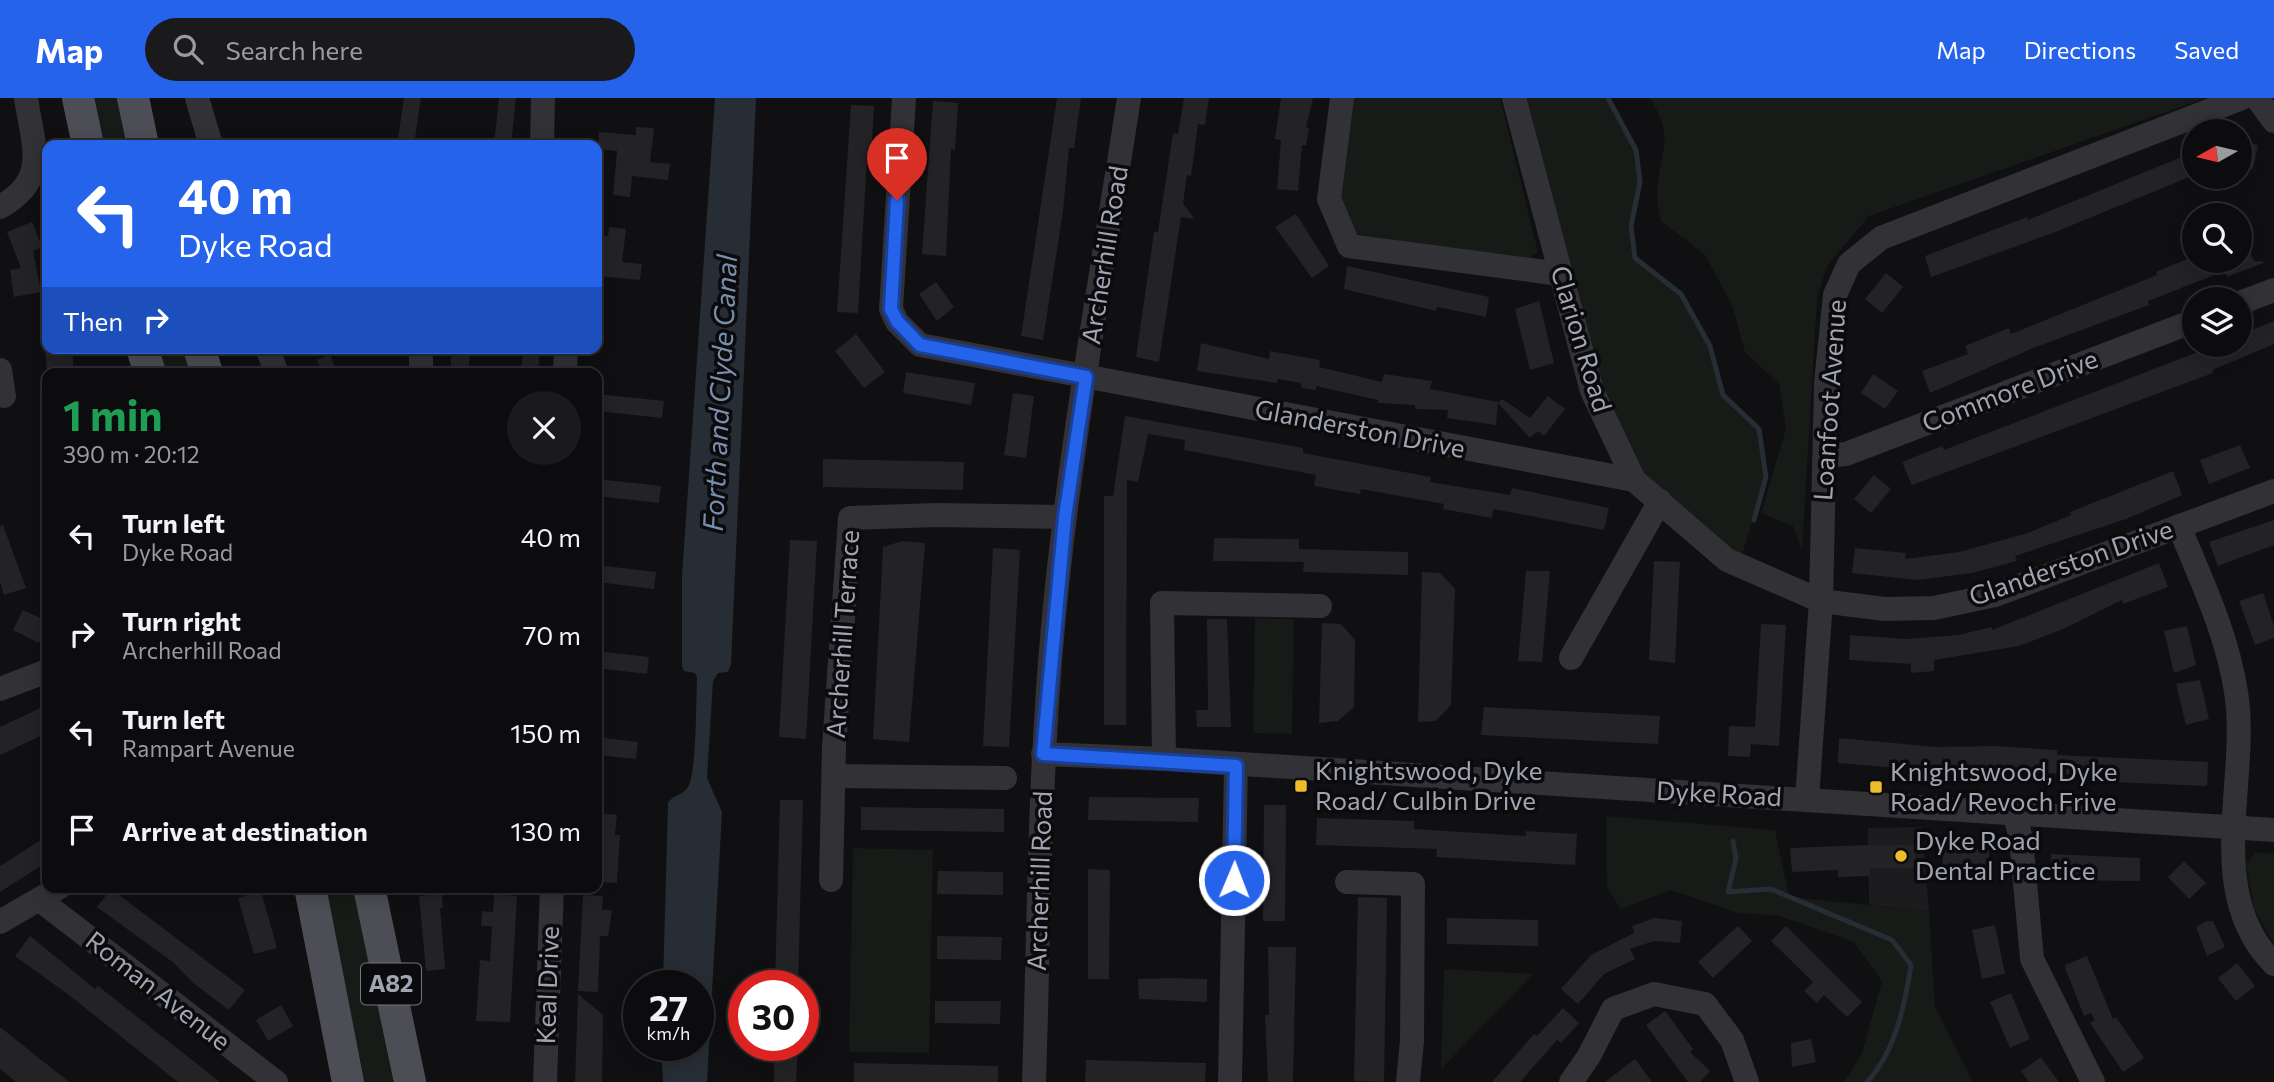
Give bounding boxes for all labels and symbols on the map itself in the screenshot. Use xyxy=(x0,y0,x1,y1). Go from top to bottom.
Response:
north arrow xyxy=(2182,119,2252,189)
pin xyxy=(867,128,927,200)
street label: Archerhill Road xyxy=(1074,163,1133,346)
water label: Forth and Clyde Canal xyxy=(695,253,743,532)
street label: Clarion Road xyxy=(1546,262,1619,415)
street label: Loanfoot Avenue xyxy=(1806,298,1851,502)
street label: Commore Drive xyxy=(1917,342,2102,437)
street label: Glanderston Drive xyxy=(1253,392,1468,463)
street label: Glanderston Drive xyxy=(1965,512,2176,611)
street label: Archerhill Terrace xyxy=(819,529,864,739)
place label: Knightswood, Dyke Road/ Culbin Drive xyxy=(1315,754,1542,815)
place label: Knightswood, Dyke Road/ Revoch Frive xyxy=(1890,755,2117,816)
street label: Dyke Road xyxy=(1656,774,1783,811)
marker: Knightswood, Dyke Road/ Culbin Drive xyxy=(1293,778,1309,794)
marker: Knightswood, Dyke Road/ Revoch Frive xyxy=(1868,779,1884,795)
street label: Archerhill Road xyxy=(1020,790,1057,972)
place label: Dyke Road Dental Practice xyxy=(1915,824,2095,885)
position arrow xyxy=(1197,843,1271,917)
marker: Dyke Road Dental Practice xyxy=(1893,848,1909,864)
street label: Roman Avenue xyxy=(80,924,237,1056)
street label: Keal Drive xyxy=(529,925,564,1045)
road number: A82 xyxy=(361,964,421,1004)
speed limit sign: 30 xyxy=(728,970,819,1061)

